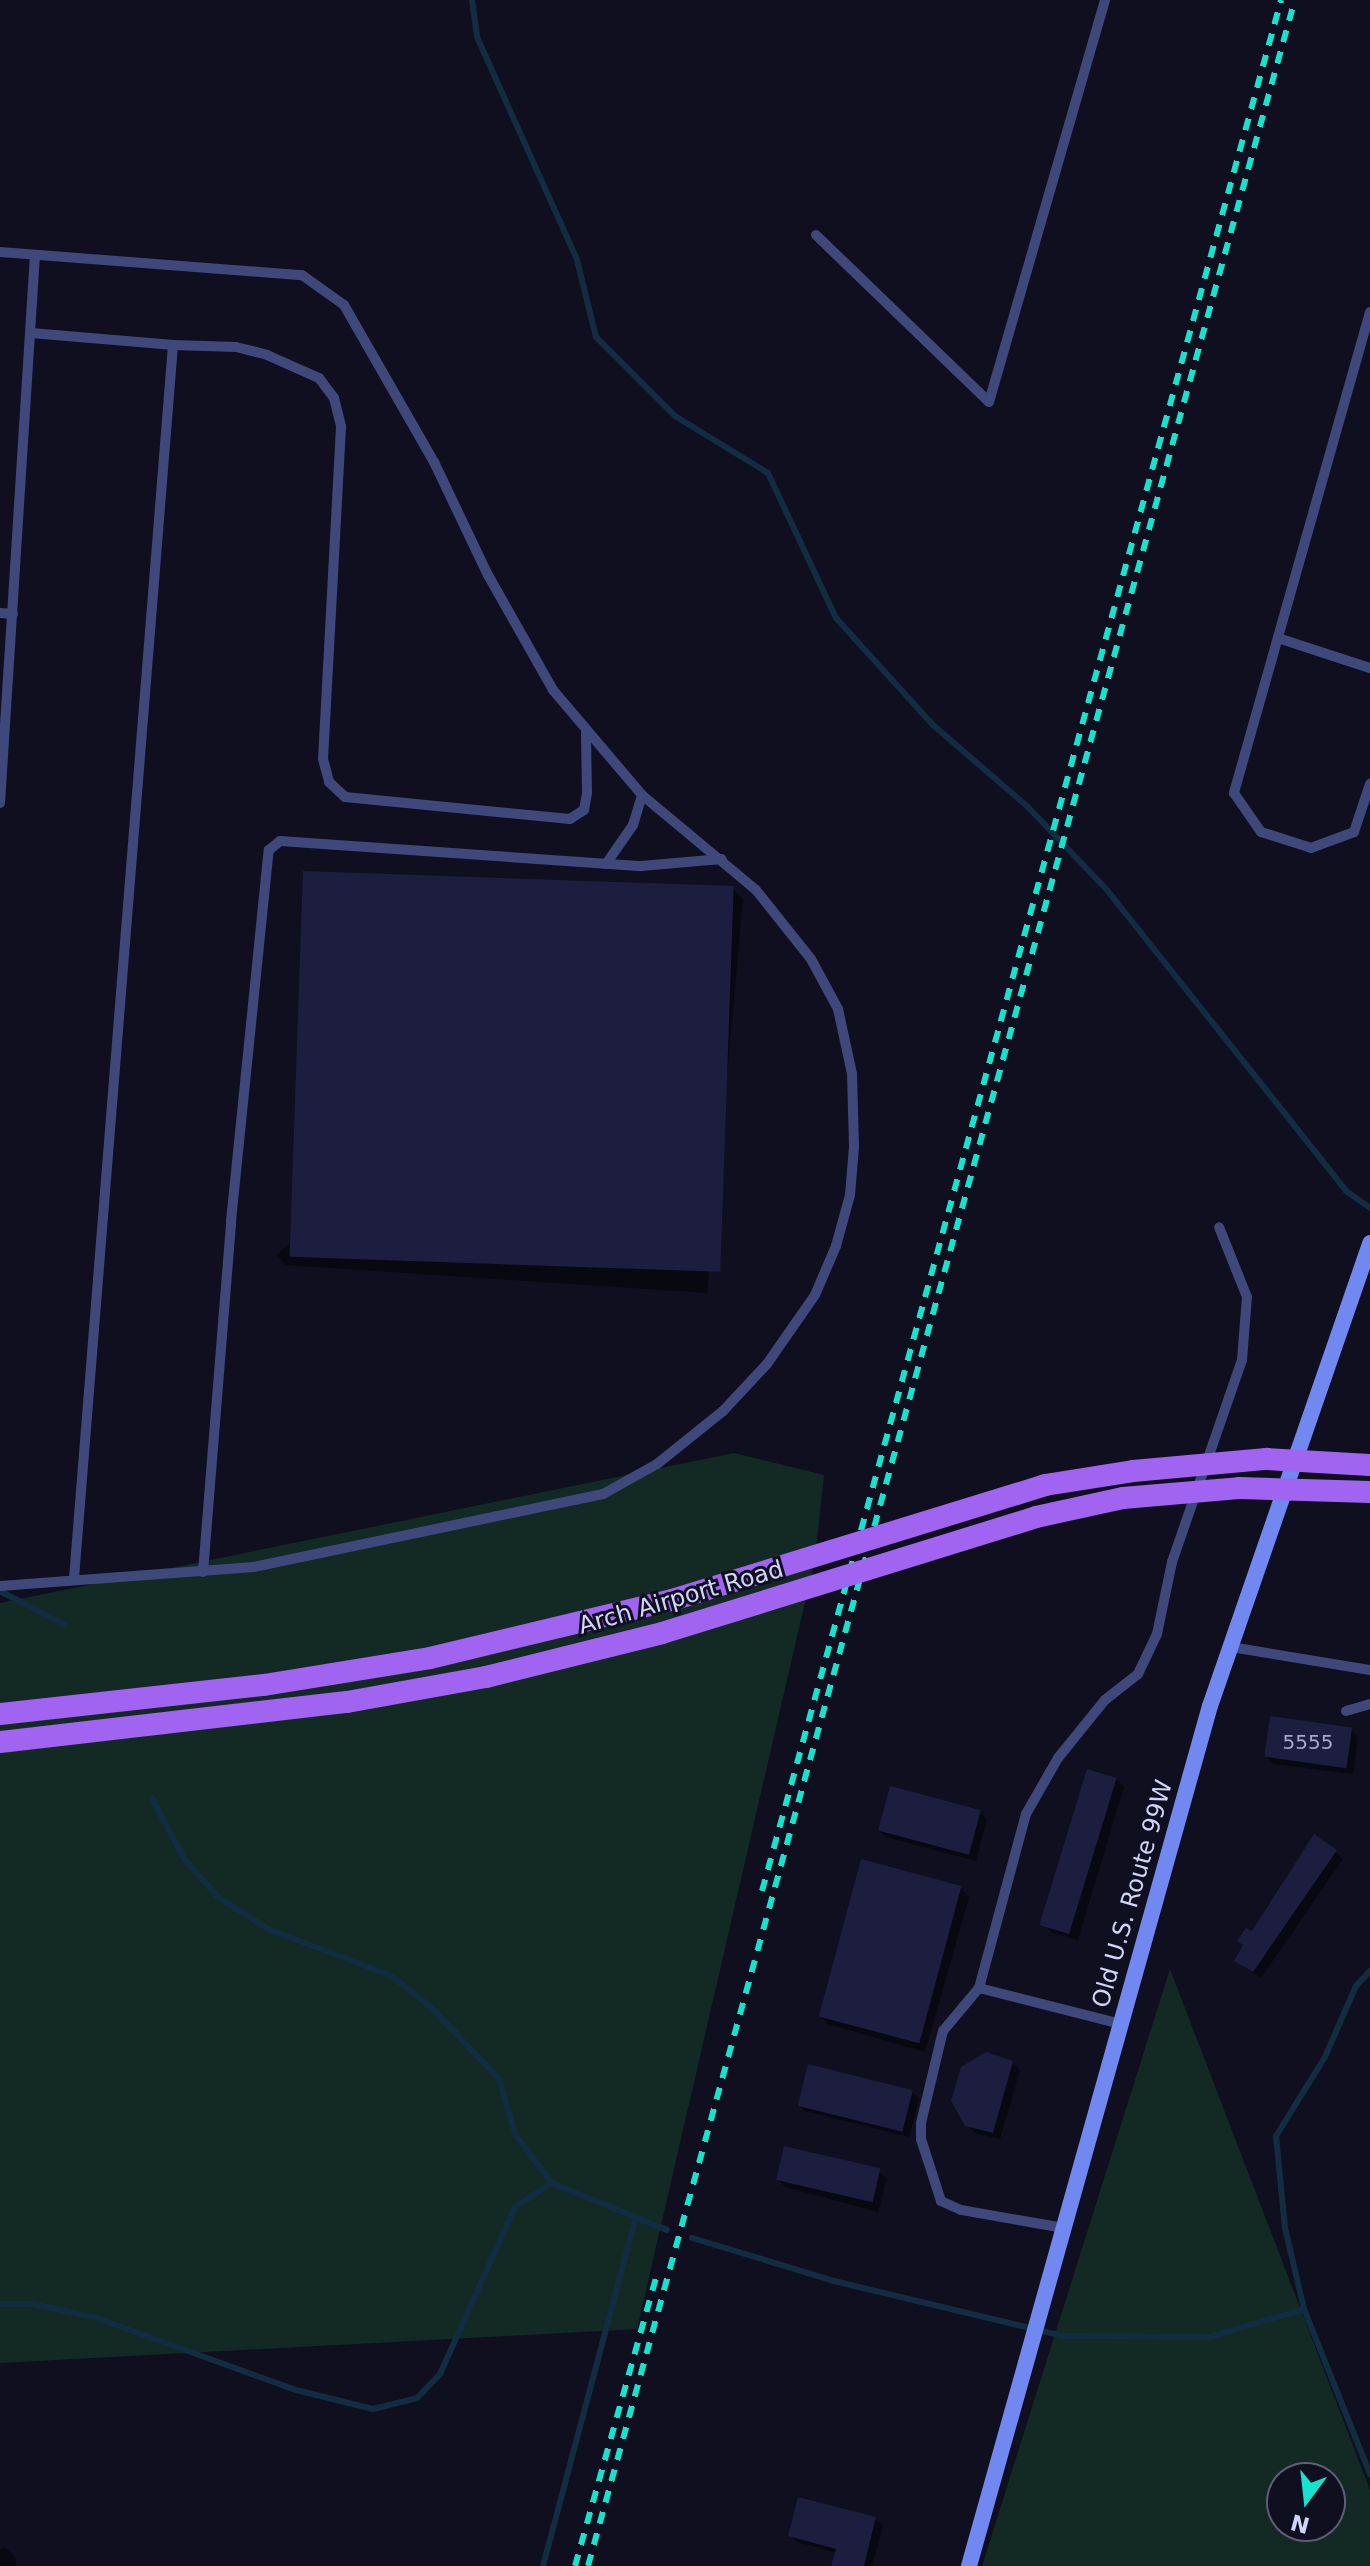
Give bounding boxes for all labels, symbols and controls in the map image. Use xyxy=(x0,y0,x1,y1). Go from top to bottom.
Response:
street label: Arch Airport Road xyxy=(575,1555,787,1641)
house number: 5555 xyxy=(1283,1730,1333,1754)
street label: Old U.S. Route 99W xyxy=(1087,1777,1179,2011)
north arrow xyxy=(1266,2462,1346,2542)
text: N xyxy=(1288,2509,1312,2538)

